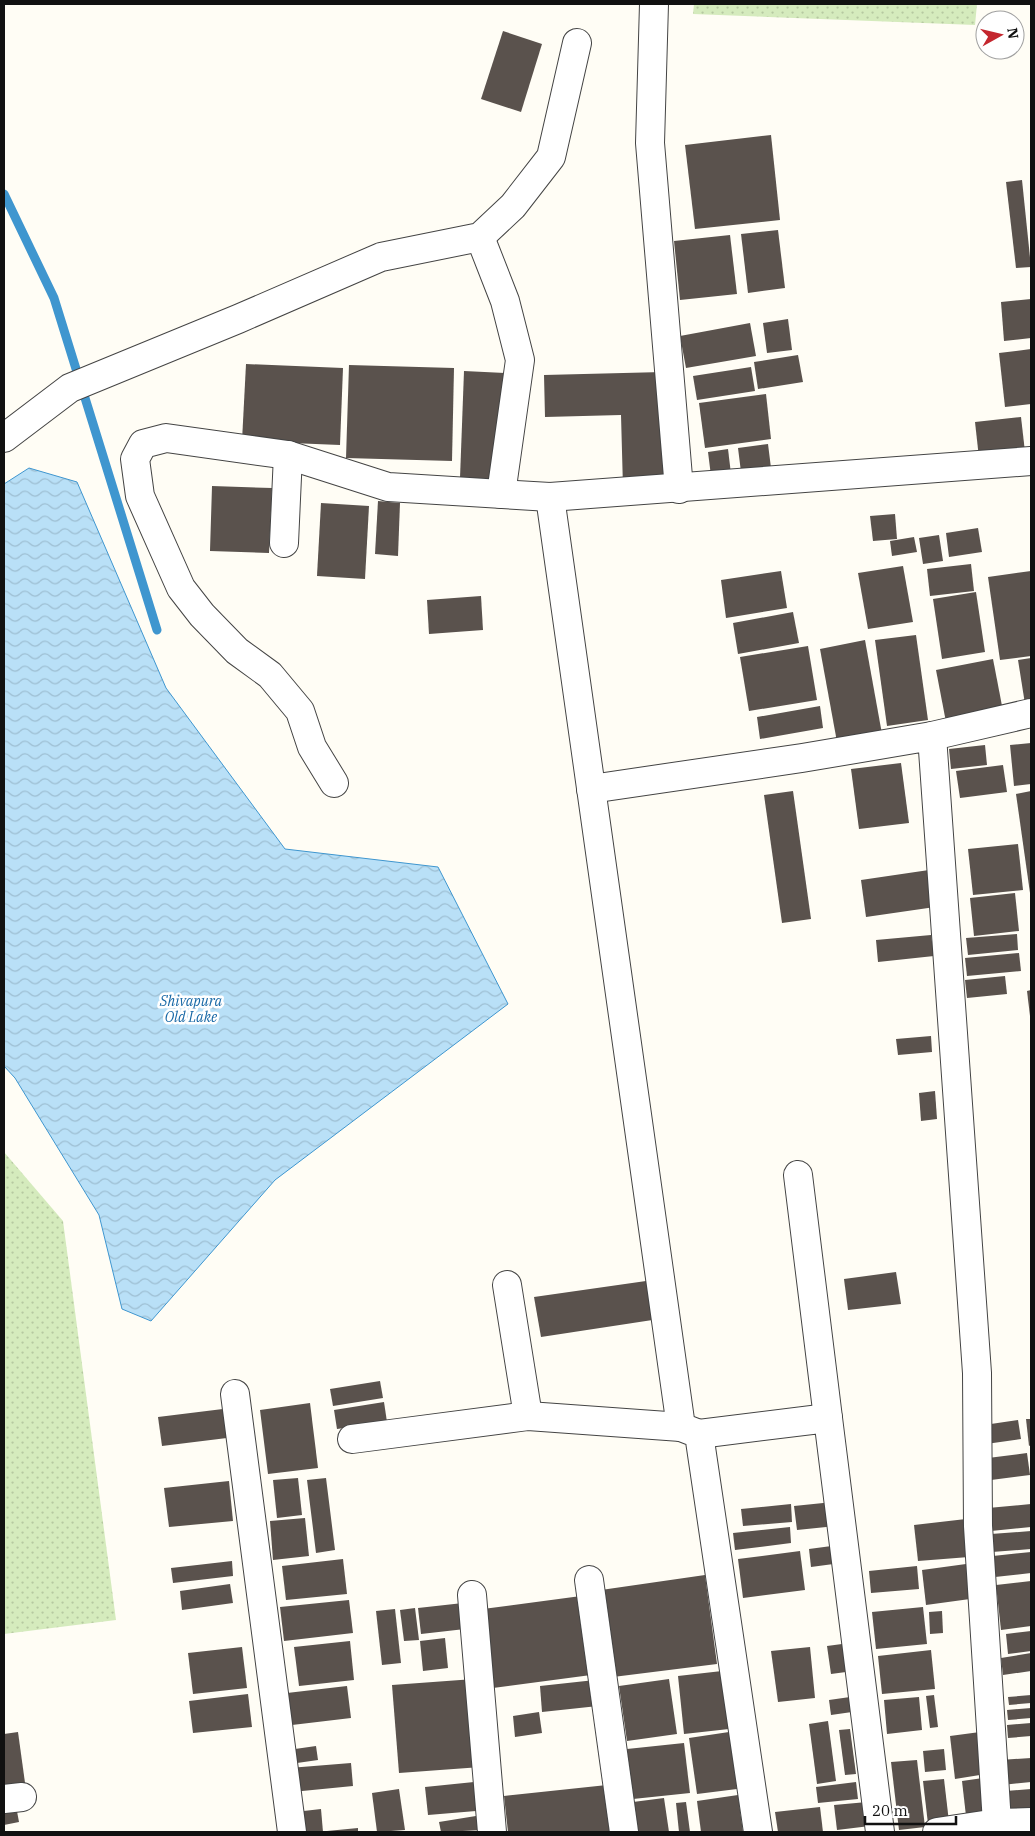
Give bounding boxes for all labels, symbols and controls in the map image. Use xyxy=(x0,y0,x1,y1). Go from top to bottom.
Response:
north arrow xyxy=(975,10,1025,60)
text: N xyxy=(1003,26,1023,40)
water label: Shivapura Old Lake xyxy=(159,992,223,1026)
scale bar xyxy=(865,1794,956,1826)
text: 20 m xyxy=(872,1801,908,1820)

